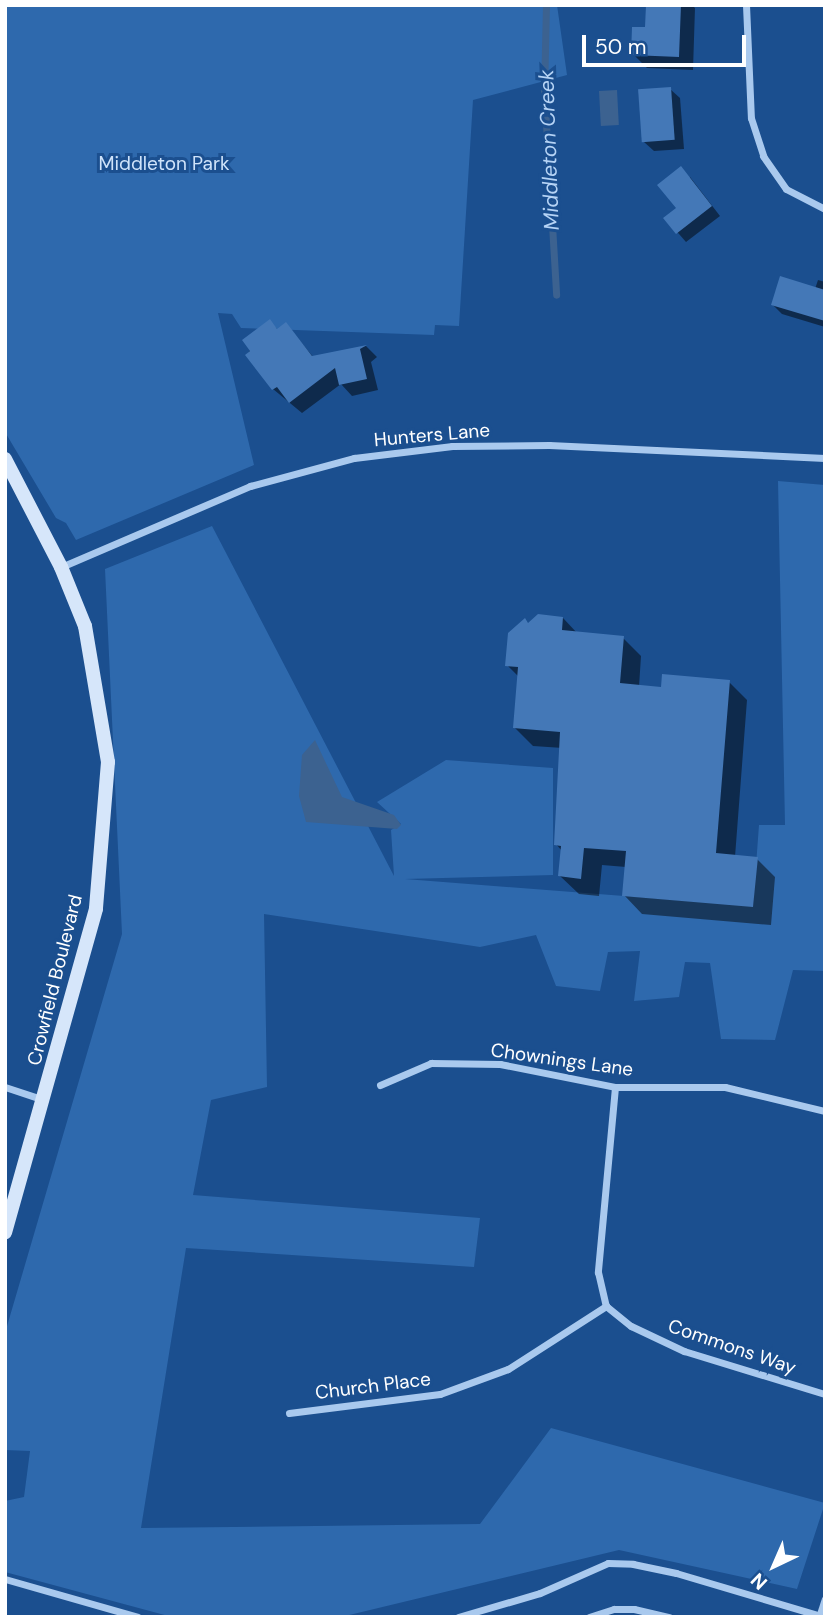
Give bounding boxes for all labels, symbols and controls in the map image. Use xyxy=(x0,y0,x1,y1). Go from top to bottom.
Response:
scale bar xyxy=(585,21,750,65)
text: 50 m xyxy=(595,33,646,61)
water label: Middleton Creek xyxy=(534,69,564,231)
park label: Middleton Park xyxy=(98,153,230,175)
street label: Hunters Lane xyxy=(373,419,491,451)
street label: Crowfield Boulevard xyxy=(23,892,87,1068)
street label: Chownings Lane xyxy=(489,1039,635,1081)
street label: Commons Way xyxy=(665,1314,799,1380)
street label: Church Place xyxy=(314,1368,432,1404)
north arrow xyxy=(739,1531,809,1601)
text: N xyxy=(745,1568,773,1595)

